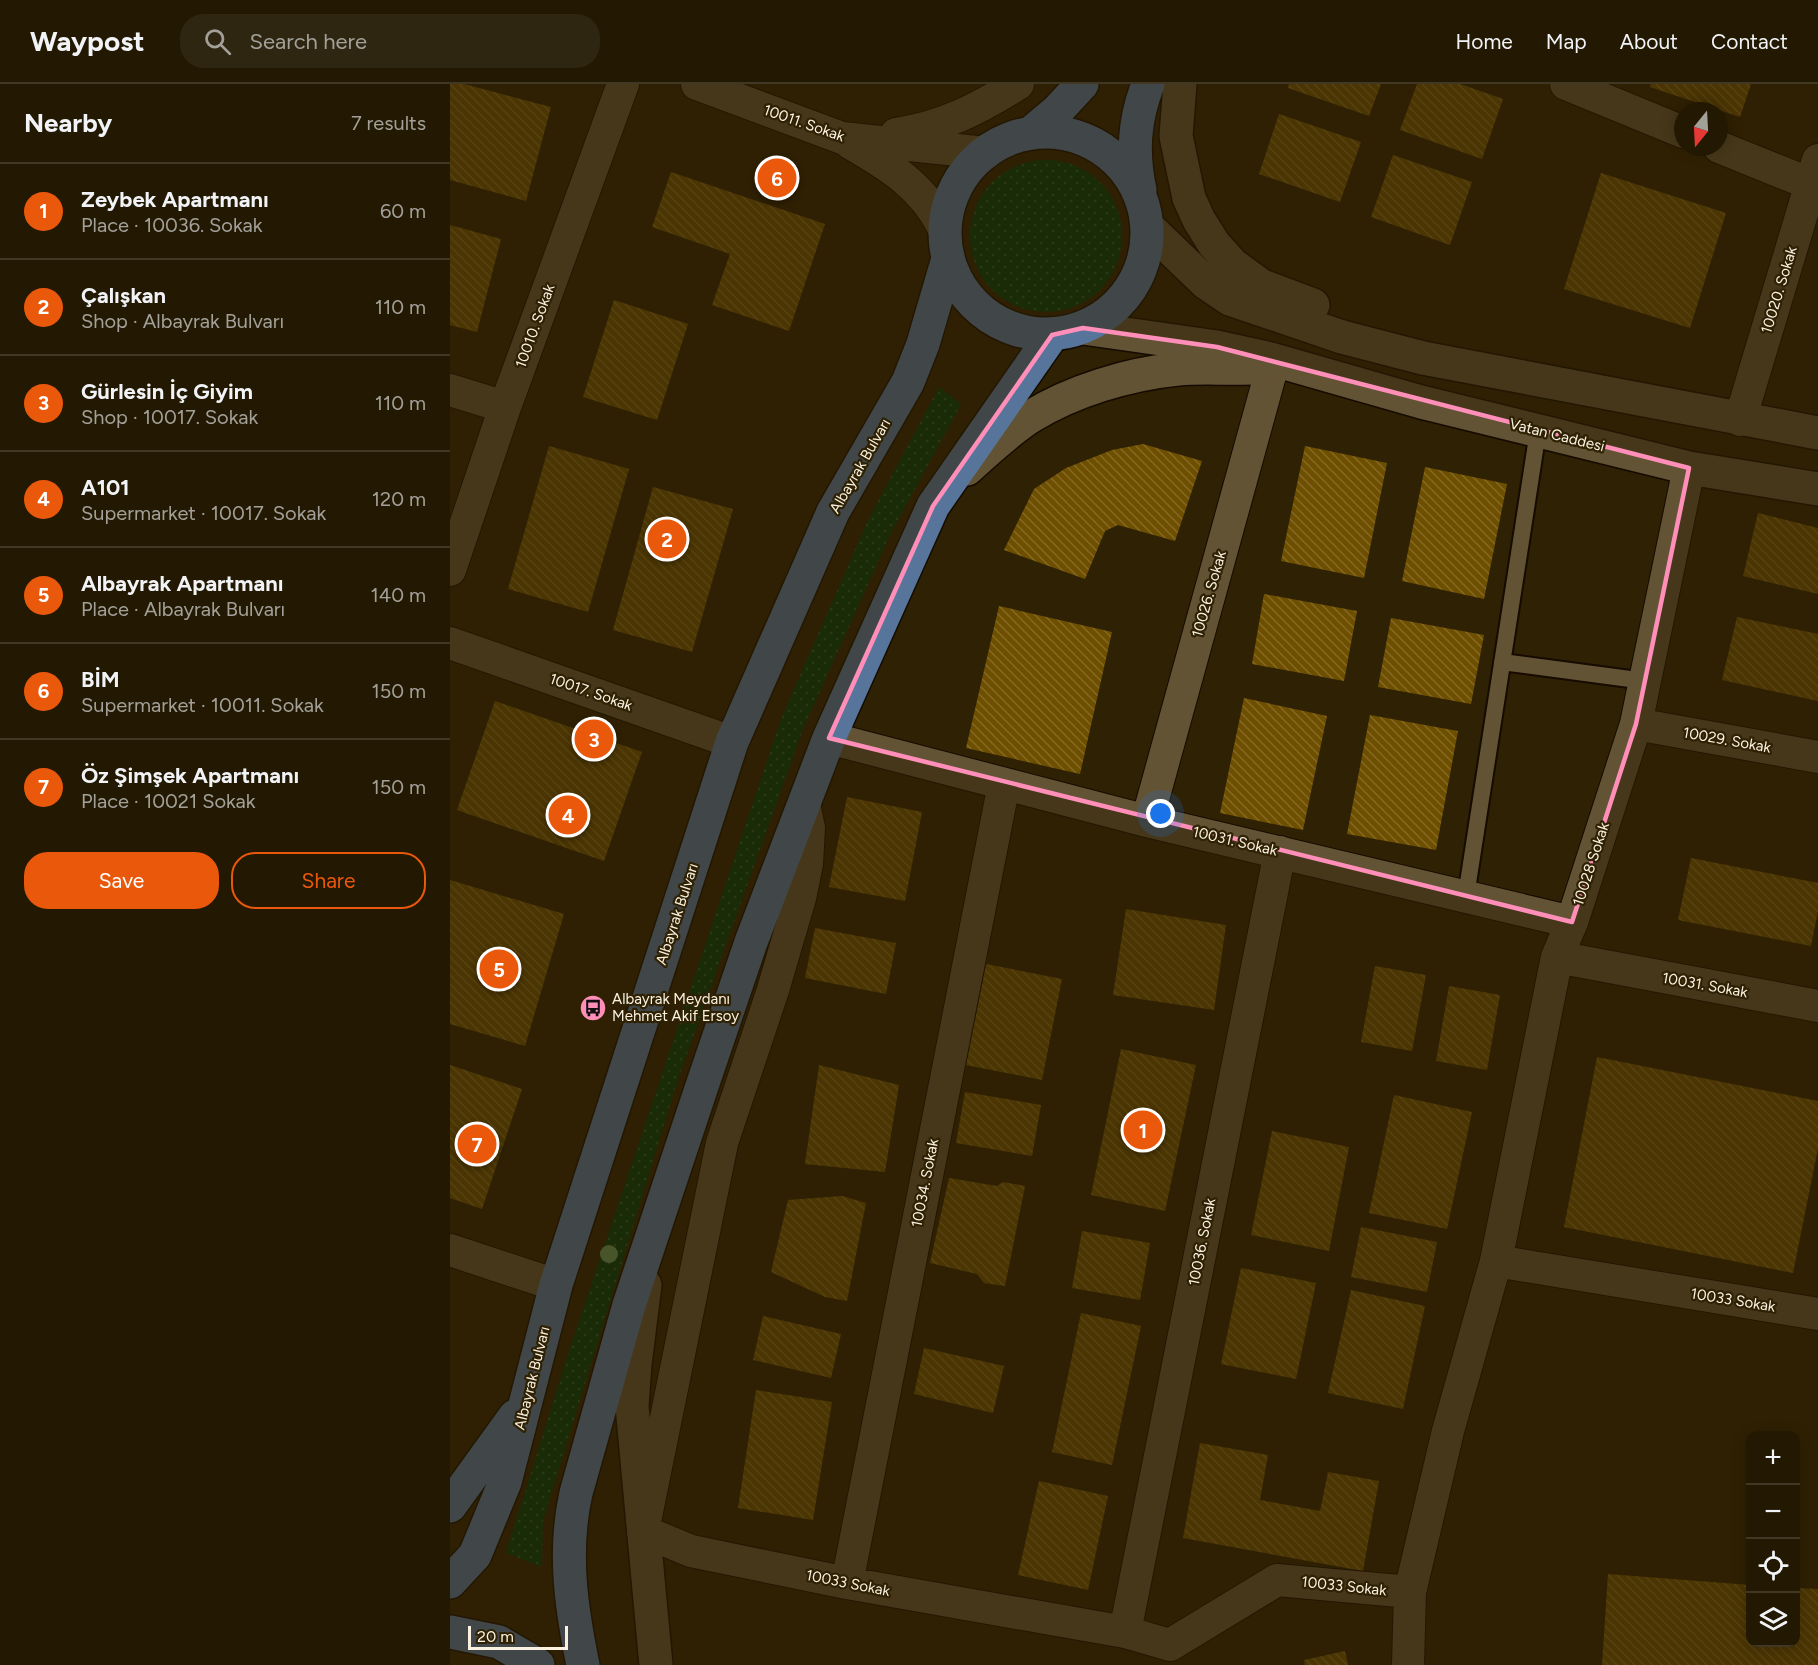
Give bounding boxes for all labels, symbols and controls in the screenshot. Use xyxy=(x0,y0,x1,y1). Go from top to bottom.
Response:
search box xyxy=(180,14,600,68)
text: Waypost xyxy=(30,24,144,58)
icon: search xyxy=(201,25,234,58)
text: Search here xyxy=(249,28,367,55)
text: Home xyxy=(1456,29,1513,54)
text: Map xyxy=(1546,29,1587,54)
text: About xyxy=(1620,29,1678,54)
text: Contact xyxy=(1711,29,1788,54)
street label: 10011. Sokak xyxy=(761,101,848,146)
north arrow xyxy=(1674,102,1728,156)
text: Nearby xyxy=(24,107,112,139)
text: 7 results xyxy=(351,111,426,135)
pin: 6 xyxy=(758,156,796,200)
text: Zeybek Apartmanı xyxy=(81,186,269,213)
text: 1 xyxy=(39,199,48,223)
text: 60 m xyxy=(380,199,426,223)
text: Place · 10036. Sokak xyxy=(81,213,262,237)
street label: 10020. Sokak xyxy=(1757,244,1801,336)
street label: 10010. Sokak xyxy=(511,281,559,370)
text: Çalışkan xyxy=(81,282,166,309)
text: 2 xyxy=(38,295,49,319)
text: 110 m xyxy=(375,295,426,319)
text: Shop · Albayrak Bulvarı xyxy=(81,309,284,333)
text: Gürlesin İç Giyim xyxy=(81,378,253,405)
text: 3 xyxy=(38,391,49,415)
text: 110 m xyxy=(375,391,426,415)
text: Shop · 10017. Sokak xyxy=(81,405,258,429)
street label: Vatan Caddesi xyxy=(1508,414,1606,456)
street label: Albayrak Bulvarı xyxy=(826,416,894,516)
text: A101 xyxy=(81,474,130,501)
text: 4 xyxy=(37,487,50,511)
text: 120 m xyxy=(372,487,426,511)
text: Supermarket · 10017. Sokak xyxy=(81,501,326,525)
pin: 2 xyxy=(648,516,686,562)
street label: 10026. Sokak xyxy=(1188,548,1230,639)
text: Albayrak Apartmanı xyxy=(81,570,283,597)
text: 5 xyxy=(38,583,49,607)
text: 140 m xyxy=(371,583,426,607)
text: Place · Albayrak Bulvarı xyxy=(81,597,285,621)
text: BİM xyxy=(81,666,120,693)
street label: 10017. Sokak xyxy=(547,669,635,715)
text: 6 xyxy=(38,679,49,703)
text: 150 m xyxy=(371,679,426,703)
text: Supermarket · 10011. Sokak xyxy=(81,693,324,717)
pin: 3 xyxy=(574,716,614,762)
street label: 10029. Sokak xyxy=(1682,723,1773,757)
text: Öz Şimşek Apartmanı xyxy=(81,762,299,789)
text: 7 xyxy=(38,775,49,799)
text: 150 m xyxy=(371,775,426,799)
text: Place · 10021 Sokak xyxy=(81,789,255,813)
pin: 4 xyxy=(548,792,588,838)
your location xyxy=(1146,799,1175,828)
street label: 10028 Sokak xyxy=(1569,819,1613,908)
street label: 10031. Sokak xyxy=(1191,822,1280,860)
button: Save xyxy=(24,852,219,909)
button: Share xyxy=(231,852,426,909)
street label: Albayrak Bulvarı xyxy=(652,861,702,967)
pin: 5 xyxy=(479,946,518,992)
street label: 10031. Sokak xyxy=(1661,969,1750,1002)
place label: Albayrak Meydanı Mehmet Akif Ersoy xyxy=(612,990,739,1025)
bus stop icon: Albayrak Meydanı Mehmet Akif Ersoy xyxy=(578,993,608,1023)
pin: 1 xyxy=(1124,1108,1162,1152)
pin: 7 xyxy=(458,1122,496,1166)
street label: 10034. Sokak xyxy=(908,1137,943,1229)
street label: 10036. Sokak xyxy=(1185,1196,1219,1287)
street label: 10033 Sokak xyxy=(1689,1284,1777,1316)
street label: Albayrak Bulvarı xyxy=(510,1324,554,1432)
map controls xyxy=(1746,1431,1800,1647)
button: + xyxy=(1746,1431,1800,1485)
button: − xyxy=(1746,1485,1800,1539)
button: locate xyxy=(1746,1539,1800,1593)
street label: 10033 Sokak xyxy=(804,1566,892,1600)
street label: 10033 Sokak xyxy=(1301,1573,1388,1599)
button: layers xyxy=(1746,1593,1800,1647)
scale bar xyxy=(468,1623,568,1650)
text: 20 m xyxy=(477,1627,514,1646)

